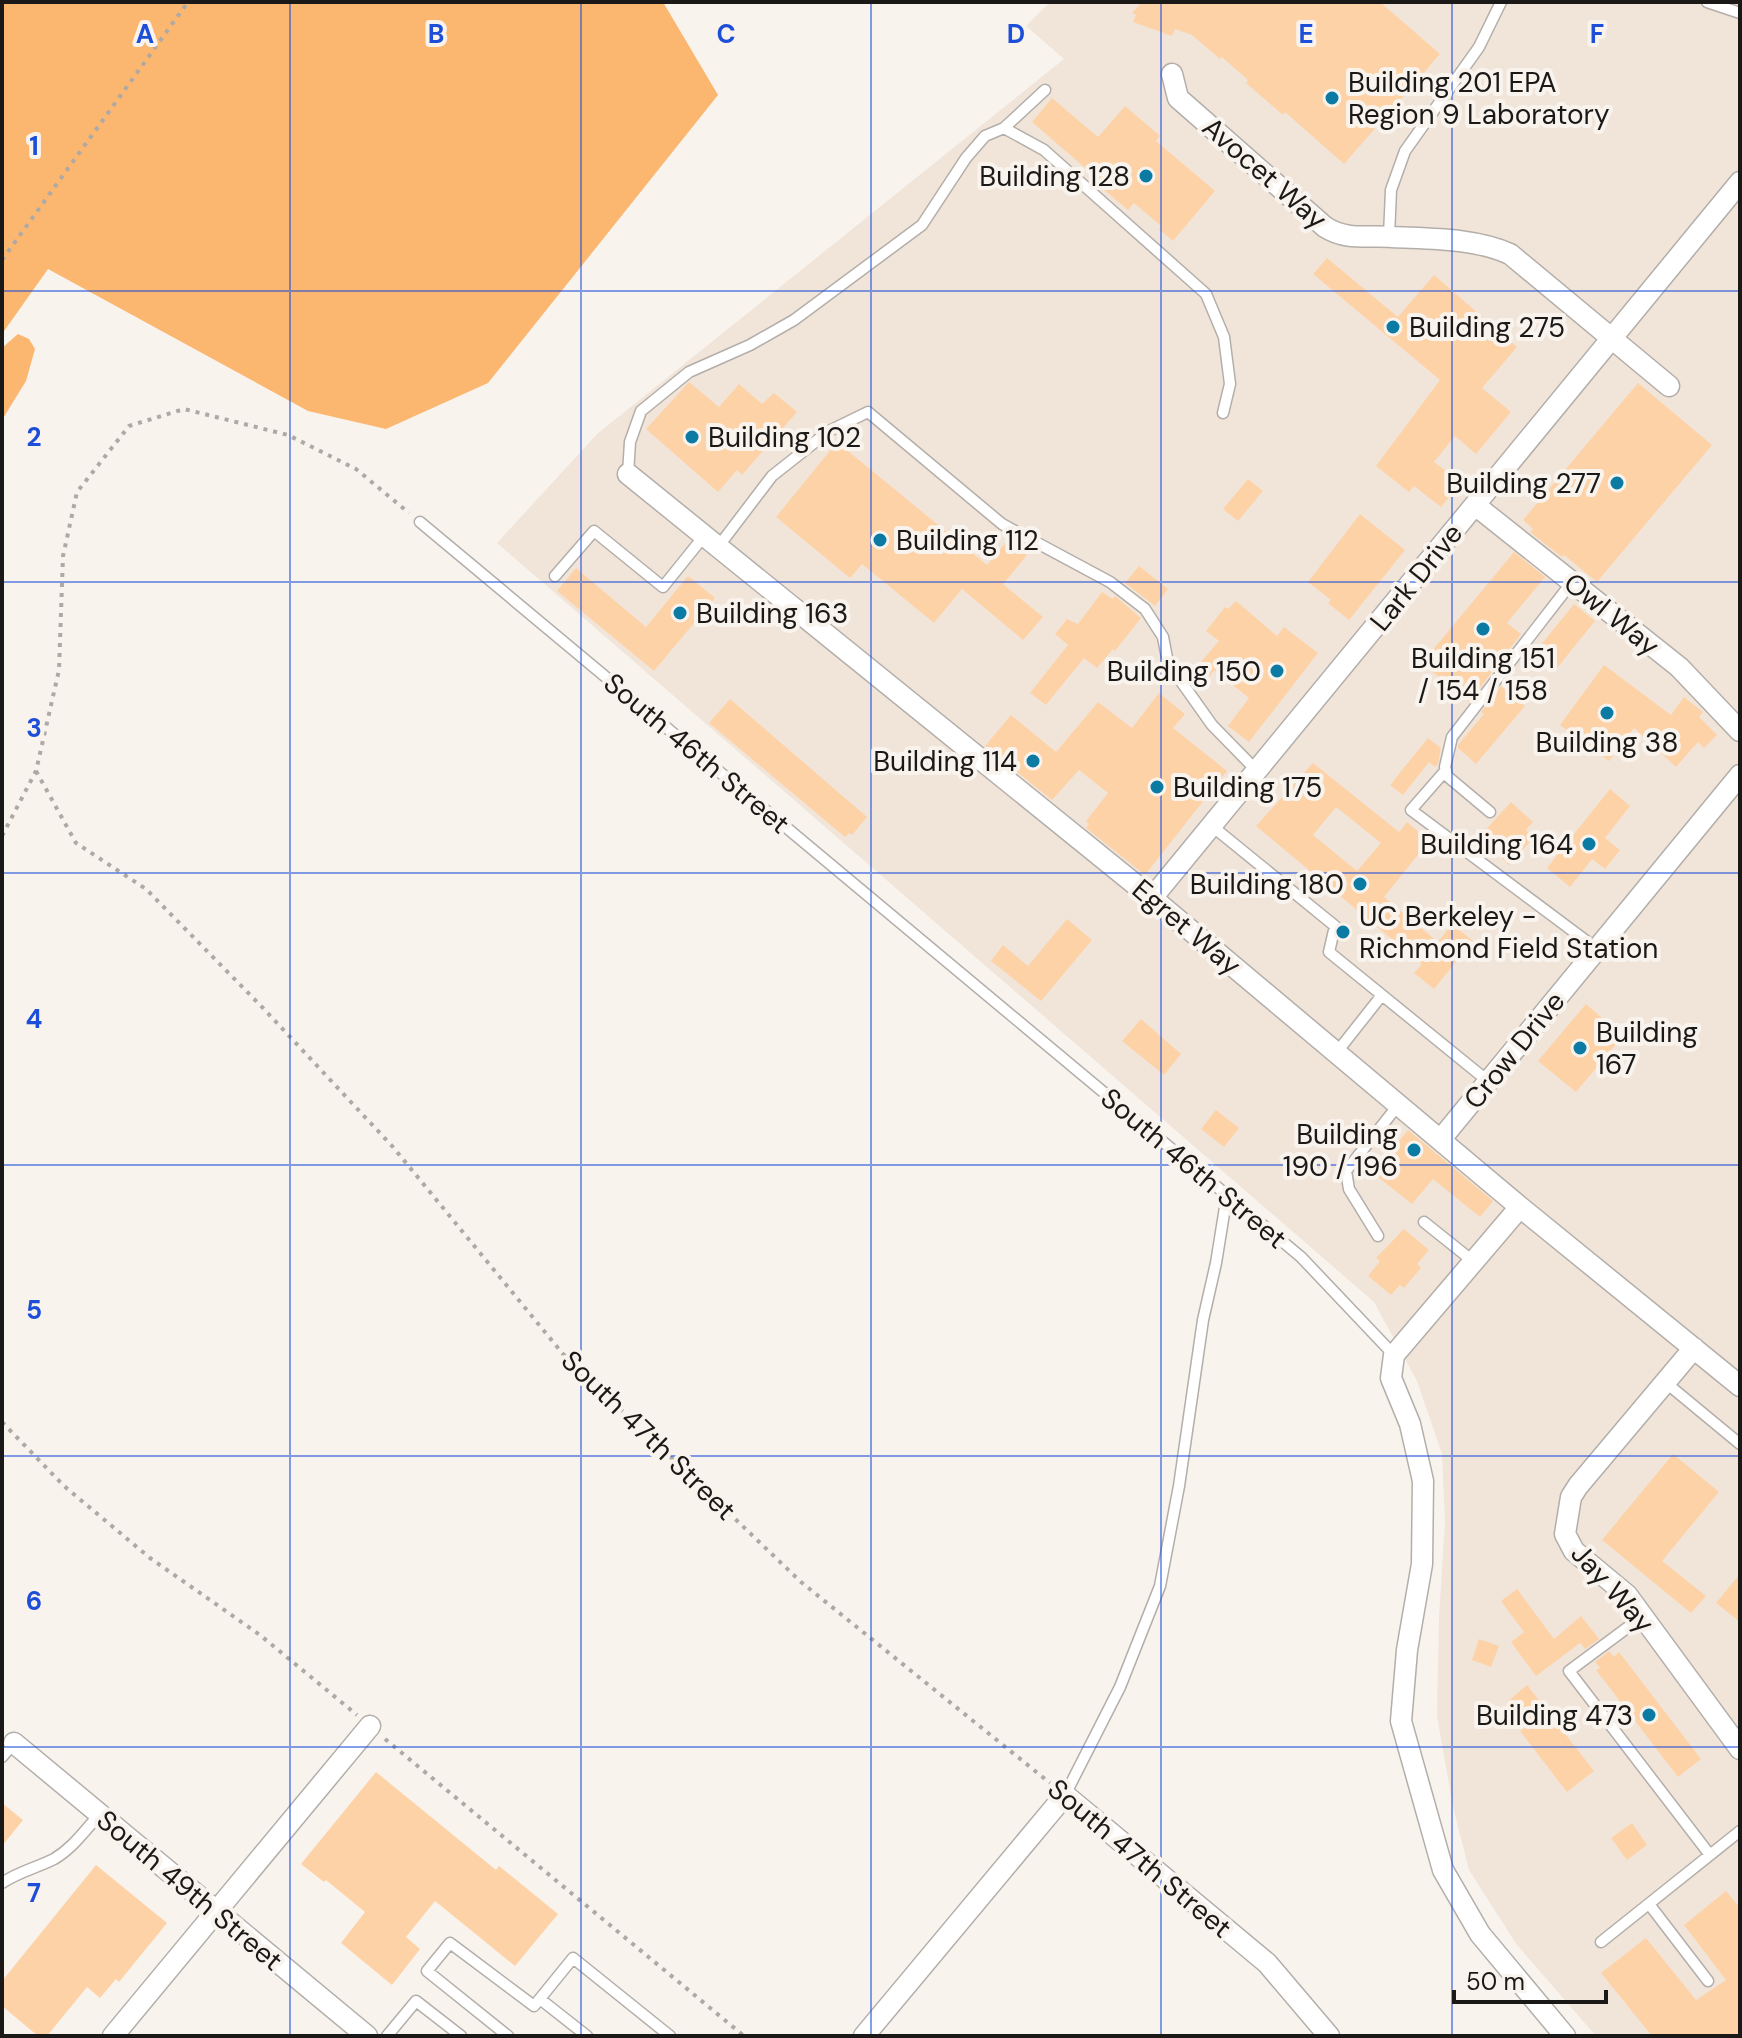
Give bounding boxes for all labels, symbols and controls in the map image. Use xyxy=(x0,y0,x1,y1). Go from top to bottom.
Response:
text: A xyxy=(136,17,154,51)
text: B xyxy=(428,17,444,51)
text: C xyxy=(716,17,736,51)
text: D xyxy=(1007,17,1025,51)
text: E xyxy=(1298,17,1314,51)
text: F xyxy=(1590,17,1604,51)
place label: Building 201 EPA Region 9 Laboratory xyxy=(1348,64,1610,133)
marker: Building 201 EPA Region 9 Laboratory xyxy=(1323,89,1341,107)
street label: Avocet Way xyxy=(1194,109,1335,238)
text: 1 xyxy=(29,129,39,163)
place label: Building 128 xyxy=(979,158,1130,195)
marker: Building 128 xyxy=(1137,167,1155,185)
place label: Building 275 xyxy=(1409,309,1565,346)
marker: Building 275 xyxy=(1384,318,1402,336)
place label: Building 102 xyxy=(708,419,861,456)
text: 2 xyxy=(26,420,42,454)
marker: Building 102 xyxy=(683,428,701,446)
place label: Building 277 xyxy=(1446,465,1601,502)
marker: Building 277 xyxy=(1608,474,1626,492)
street label: Lark Drive xyxy=(1362,516,1471,639)
place label: Building 112 xyxy=(896,522,1039,559)
marker: Building 112 xyxy=(871,531,889,549)
street label: Owl Way xyxy=(1556,565,1667,664)
place label: Building 163 xyxy=(696,595,848,632)
marker: Building 163 xyxy=(671,604,689,622)
marker: Building 151 / 154 / 158 xyxy=(1474,620,1492,638)
place label: Building 151 / 154 / 158 xyxy=(1411,640,1555,709)
place label: Building 150 xyxy=(1107,653,1261,690)
marker: Building 150 xyxy=(1268,662,1286,680)
street label: South 46th Street xyxy=(596,665,797,842)
marker: Building 38 xyxy=(1598,704,1616,722)
text: 3 xyxy=(26,711,42,745)
place label: Building 38 xyxy=(1536,724,1678,761)
place label: Building 114 xyxy=(873,743,1017,780)
marker: Building 114 xyxy=(1024,752,1042,770)
place label: Building 175 xyxy=(1173,769,1322,806)
marker: Building 175 xyxy=(1148,778,1166,796)
place label: Building 164 xyxy=(1420,826,1573,863)
marker: Building 164 xyxy=(1580,835,1598,853)
place label: Building 180 xyxy=(1190,866,1344,903)
street label: Egret Way xyxy=(1125,871,1249,984)
marker: Building 180 xyxy=(1351,875,1369,893)
place label: UC Berkeley - Richmond Field Station xyxy=(1359,898,1658,967)
marker: UC Berkeley - Richmond Field Station xyxy=(1334,923,1352,941)
street label: Crow Drive xyxy=(1456,984,1573,1117)
text: 4 xyxy=(26,1002,42,1036)
place label: Building 167 xyxy=(1596,1014,1698,1083)
marker: Building 167 xyxy=(1571,1039,1589,1057)
street label: South 46th Street xyxy=(1093,1080,1294,1257)
place label: Building 190 / 196 xyxy=(1283,1116,1398,1185)
marker: Building 190 / 196 xyxy=(1405,1141,1423,1159)
text: 5 xyxy=(26,1293,42,1327)
street label: South 47th Street xyxy=(553,1342,744,1528)
street label: Jay Way xyxy=(1563,1536,1662,1641)
text: 6 xyxy=(26,1584,42,1618)
place label: Building 473 xyxy=(1476,1697,1633,1734)
marker: Building 473 xyxy=(1640,1706,1658,1724)
street label: South 47th Street xyxy=(1040,1771,1239,1946)
street label: South 49th Street xyxy=(89,1802,290,1979)
text: 7 xyxy=(27,1876,41,1910)
scale bar xyxy=(1454,1954,1606,2004)
text: 50 m xyxy=(1466,1966,1525,1997)

